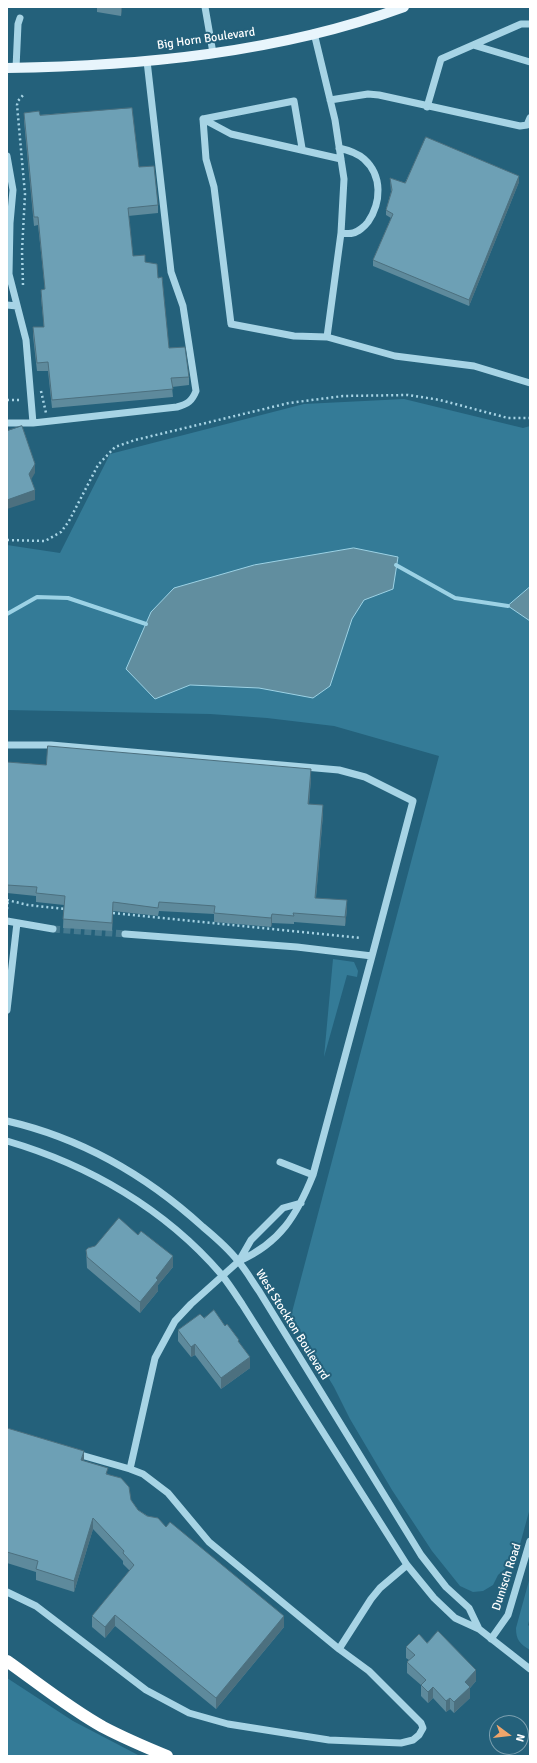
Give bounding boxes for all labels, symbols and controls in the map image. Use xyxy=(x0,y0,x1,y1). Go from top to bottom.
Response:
street label: Big Horn Boulevard xyxy=(156,25,256,53)
street label: West Stockton Boulevard xyxy=(252,1267,332,1383)
street label: Dunisch Road xyxy=(489,1542,525,1612)
north arrow xyxy=(489,1715,529,1755)
text: N xyxy=(513,1733,527,1743)

